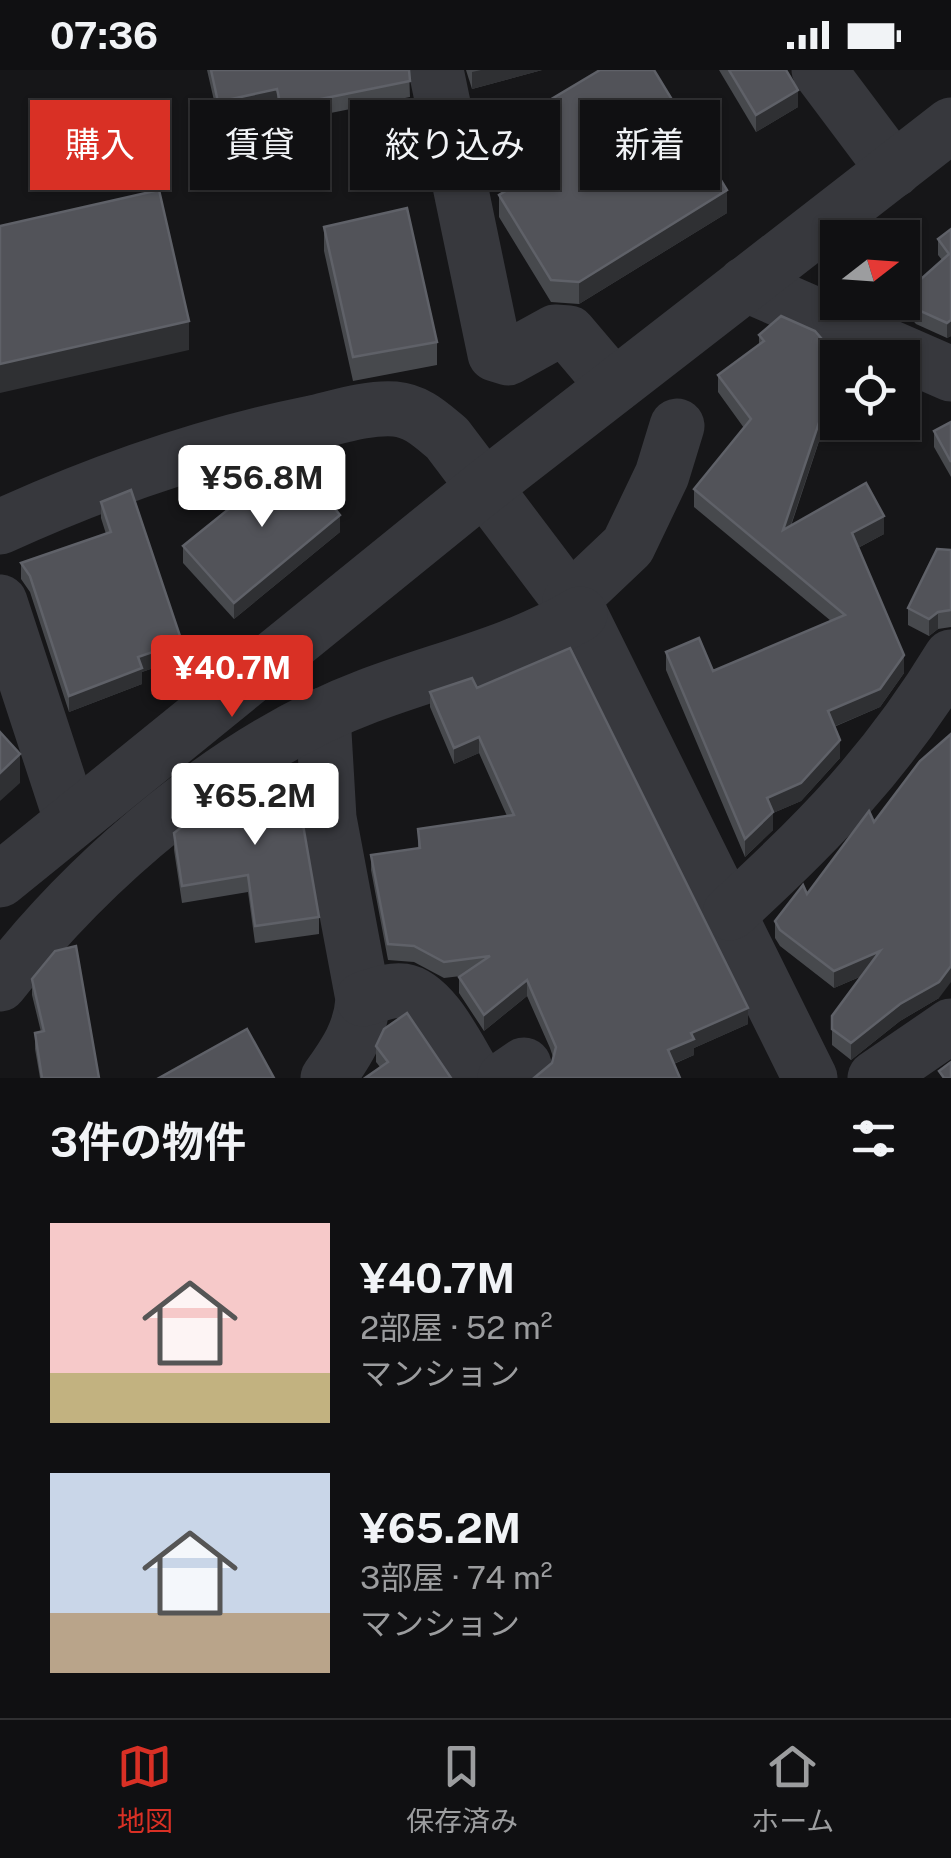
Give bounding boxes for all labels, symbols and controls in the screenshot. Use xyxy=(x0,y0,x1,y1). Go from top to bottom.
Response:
text: 07:36 xyxy=(50,13,158,58)
chip: 購入 xyxy=(30,100,170,190)
chip: 賃貸 xyxy=(190,100,330,190)
chip: 絞り込み xyxy=(350,100,560,190)
chip: 新着 xyxy=(580,100,720,190)
north arrow xyxy=(820,220,920,320)
map controls xyxy=(820,220,920,440)
button: locate xyxy=(820,340,920,440)
pin: ¥56.8M xyxy=(181,445,343,530)
text: ¥56.8M xyxy=(200,459,324,496)
pin: ¥40.7M xyxy=(151,635,313,720)
text: ¥40.7M xyxy=(173,649,291,686)
pin: ¥65.2M xyxy=(174,763,336,848)
text: ¥65.2M xyxy=(194,777,316,814)
icon: filters xyxy=(846,1111,901,1166)
text: 3件の物件 xyxy=(50,1117,246,1166)
text: ¥40.7M xyxy=(360,1253,515,1302)
icon: home xyxy=(130,1263,250,1383)
text: 2部屋 · 52 m² xyxy=(360,1309,553,1346)
text: マンション xyxy=(360,1355,520,1392)
text: ¥65.2M xyxy=(360,1503,521,1552)
icon: home xyxy=(130,1513,250,1633)
text: 3部屋 · 74 m² xyxy=(360,1559,553,1596)
text: マンション xyxy=(360,1605,520,1642)
tab: 地図 xyxy=(117,1739,173,1839)
tab: 保存済み xyxy=(406,1739,518,1839)
tab: ホーム xyxy=(751,1739,834,1839)

